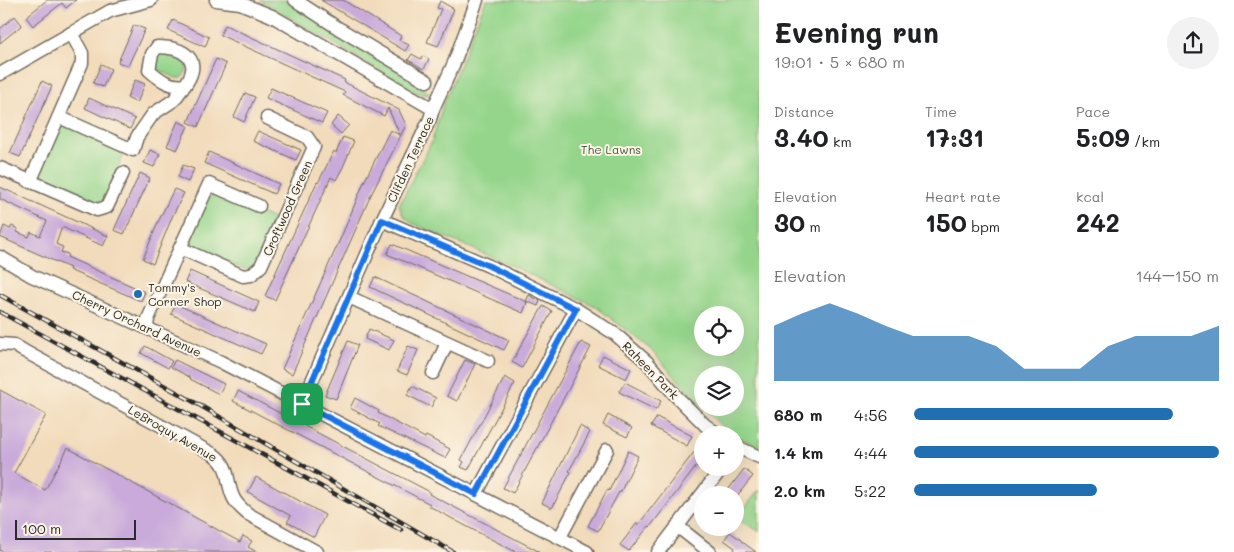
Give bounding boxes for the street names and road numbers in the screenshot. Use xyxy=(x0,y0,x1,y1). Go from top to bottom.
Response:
street label: Clifden Terrace xyxy=(383,113,437,205)
street label: Croftwood Green xyxy=(259,158,315,258)
street label: Cherry Orchard Avenue xyxy=(70,286,204,360)
street label: Raheen Park xyxy=(619,338,683,402)
street label: LeBroquy Avenue xyxy=(126,401,220,465)

